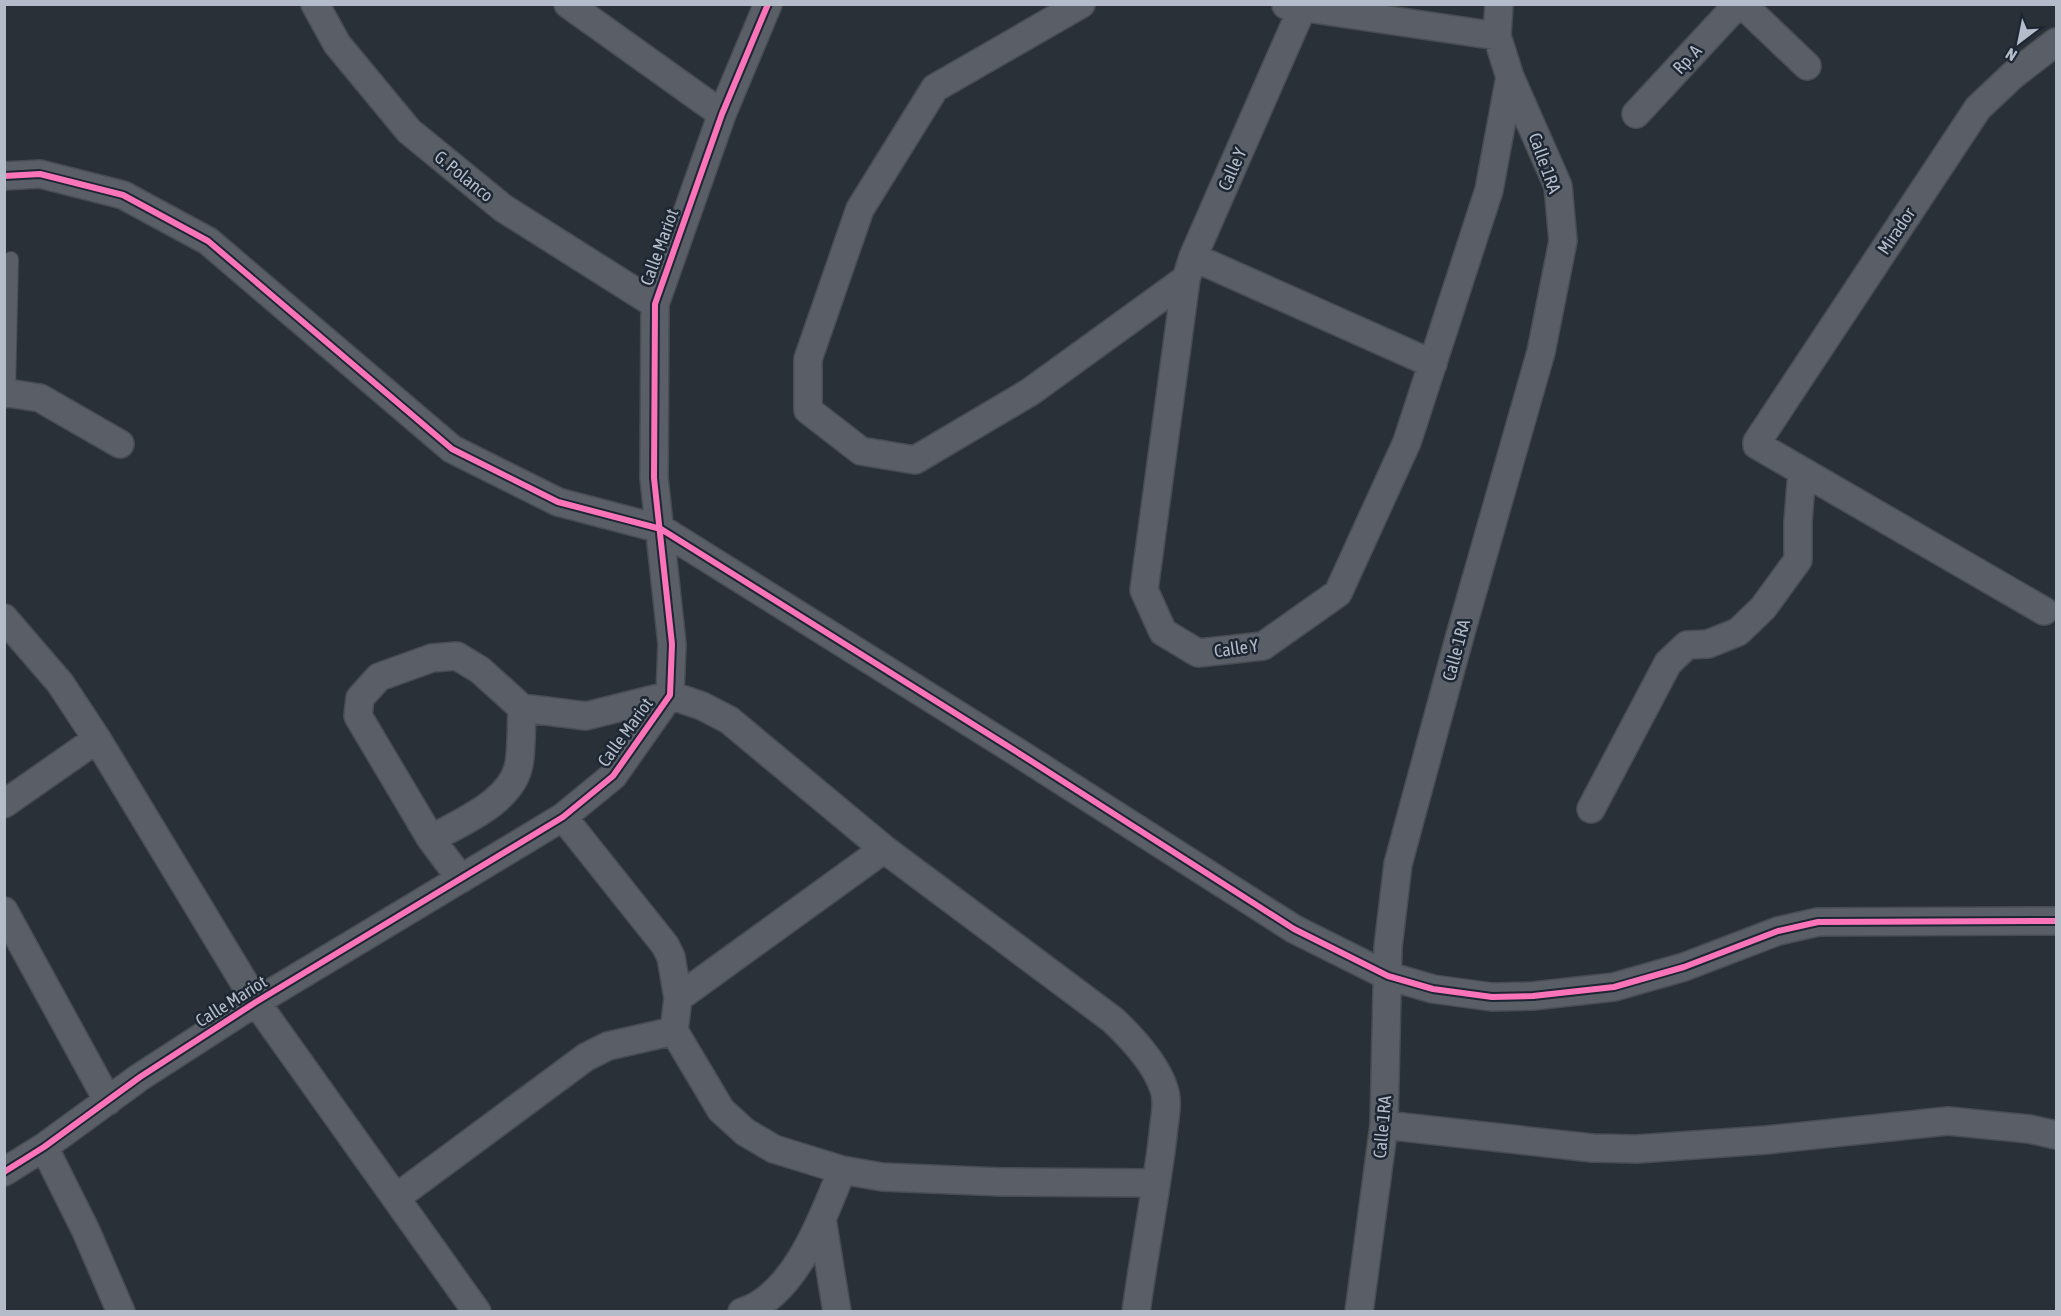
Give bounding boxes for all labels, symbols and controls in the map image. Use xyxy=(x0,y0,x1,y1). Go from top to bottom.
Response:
north arrow xyxy=(1989,12,2049,72)
street label: Rp. A xyxy=(1668,40,1706,78)
text: N xyxy=(2002,45,2020,65)
street label: Calle 1RA xyxy=(1524,130,1566,196)
street label: Calle Y xyxy=(1213,144,1251,194)
street label: G. Polanco xyxy=(430,146,498,206)
street label: Mirador xyxy=(1873,203,1920,258)
street label: Calle Mariot xyxy=(635,206,683,288)
street label: Calle 1RA xyxy=(1438,617,1474,683)
street label: Calle Y xyxy=(1213,635,1259,661)
street label: Calle Mariot xyxy=(593,693,657,771)
street label: Calle Mariot xyxy=(192,971,270,1031)
street label: Calle 1RA xyxy=(1369,1095,1395,1159)

